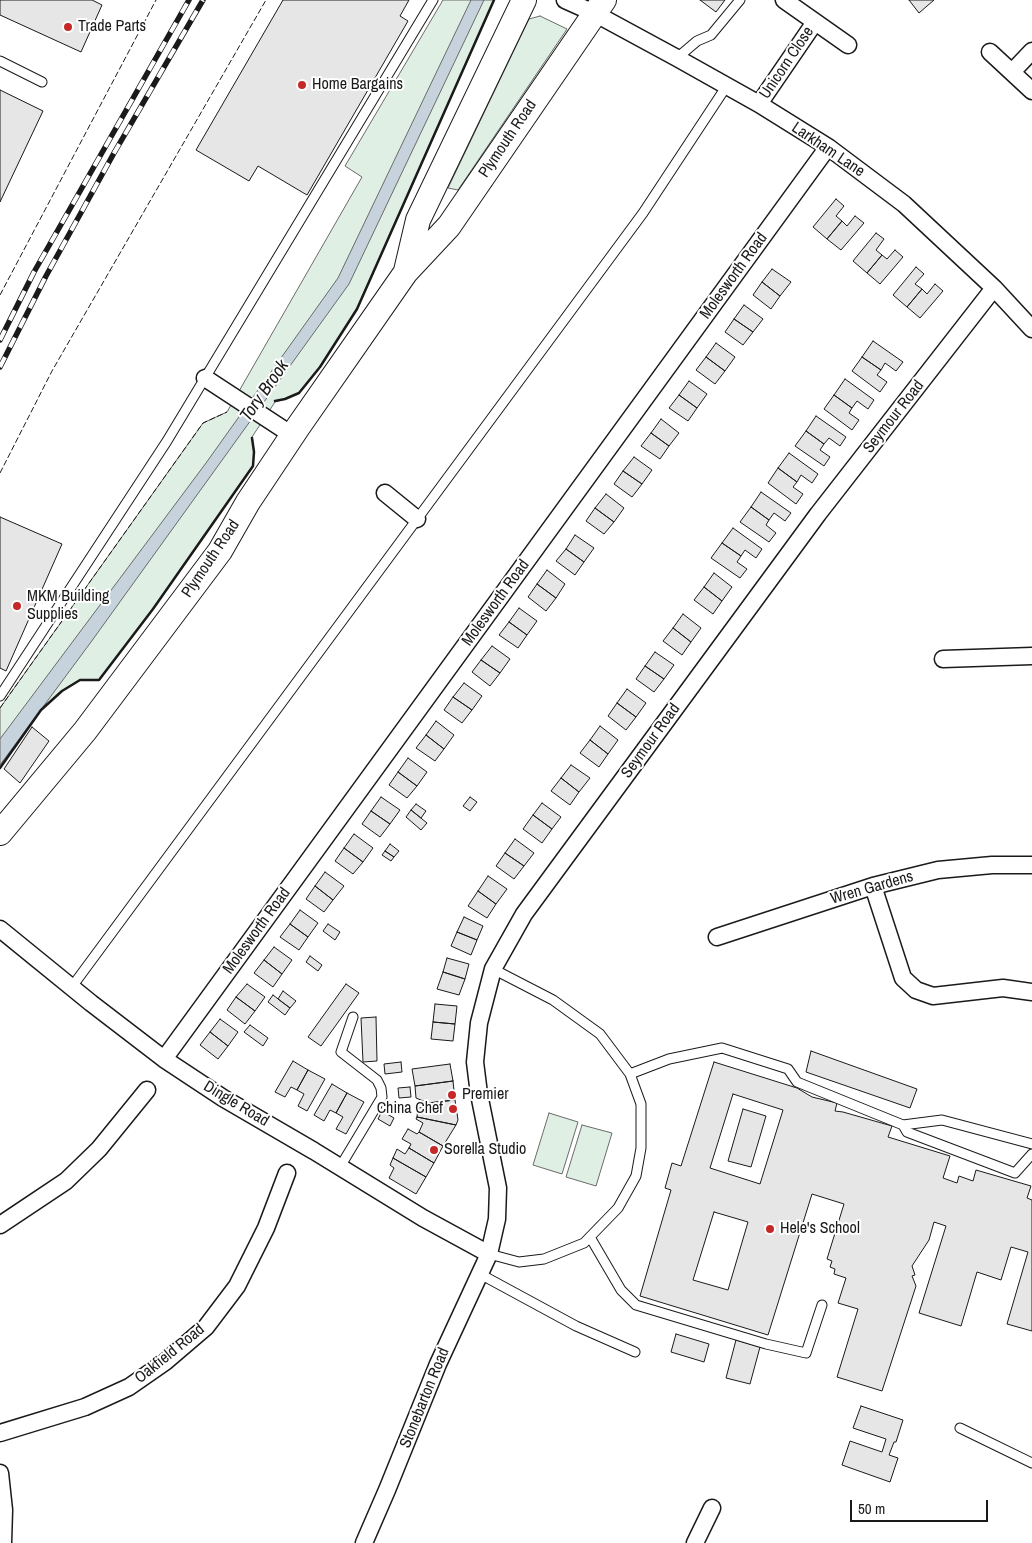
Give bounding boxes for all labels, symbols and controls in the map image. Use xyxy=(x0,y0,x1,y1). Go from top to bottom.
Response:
place label: Trade Parts xyxy=(78,17,146,37)
marker: Trade Parts xyxy=(62,21,74,33)
street label: Unicorn Close xyxy=(756,23,818,103)
place label: Home Bargains xyxy=(312,75,403,95)
marker: Home Bargains xyxy=(296,79,308,91)
street label: Plymouth Road xyxy=(475,96,541,182)
street label: Larkham Lane xyxy=(788,119,868,181)
street label: Molesworth Road xyxy=(696,229,772,323)
water label: Tory Brook xyxy=(236,356,294,426)
street label: Seymour Road xyxy=(859,377,929,457)
street label: Plymouth Road xyxy=(178,516,244,602)
street label: Molesworth Road xyxy=(458,556,534,650)
place label: MKM Building Supplies xyxy=(27,587,109,625)
marker: MKM Building Supplies xyxy=(11,600,23,612)
street label: Seymour Road xyxy=(618,700,684,782)
street label: Wren Gardens xyxy=(828,867,916,909)
street label: Molesworth Road xyxy=(219,884,295,978)
street label: Dingle Road xyxy=(200,1077,272,1131)
place label: Premier xyxy=(462,1085,509,1105)
marker: Premier xyxy=(446,1089,458,1101)
place label: China Chef xyxy=(377,1099,443,1119)
marker: China Chef xyxy=(447,1103,459,1115)
place label: Sorella Studio xyxy=(444,1140,526,1160)
marker: Sorella Studio xyxy=(428,1144,440,1156)
place label: Hele's School xyxy=(780,1219,860,1239)
marker: Hele's School xyxy=(764,1223,776,1235)
street label: Oakfield Road xyxy=(131,1320,209,1388)
street label: Stonebarton Road xyxy=(396,1345,454,1451)
scale bar xyxy=(852,1490,990,1522)
text: 50 m xyxy=(858,1498,885,1519)

